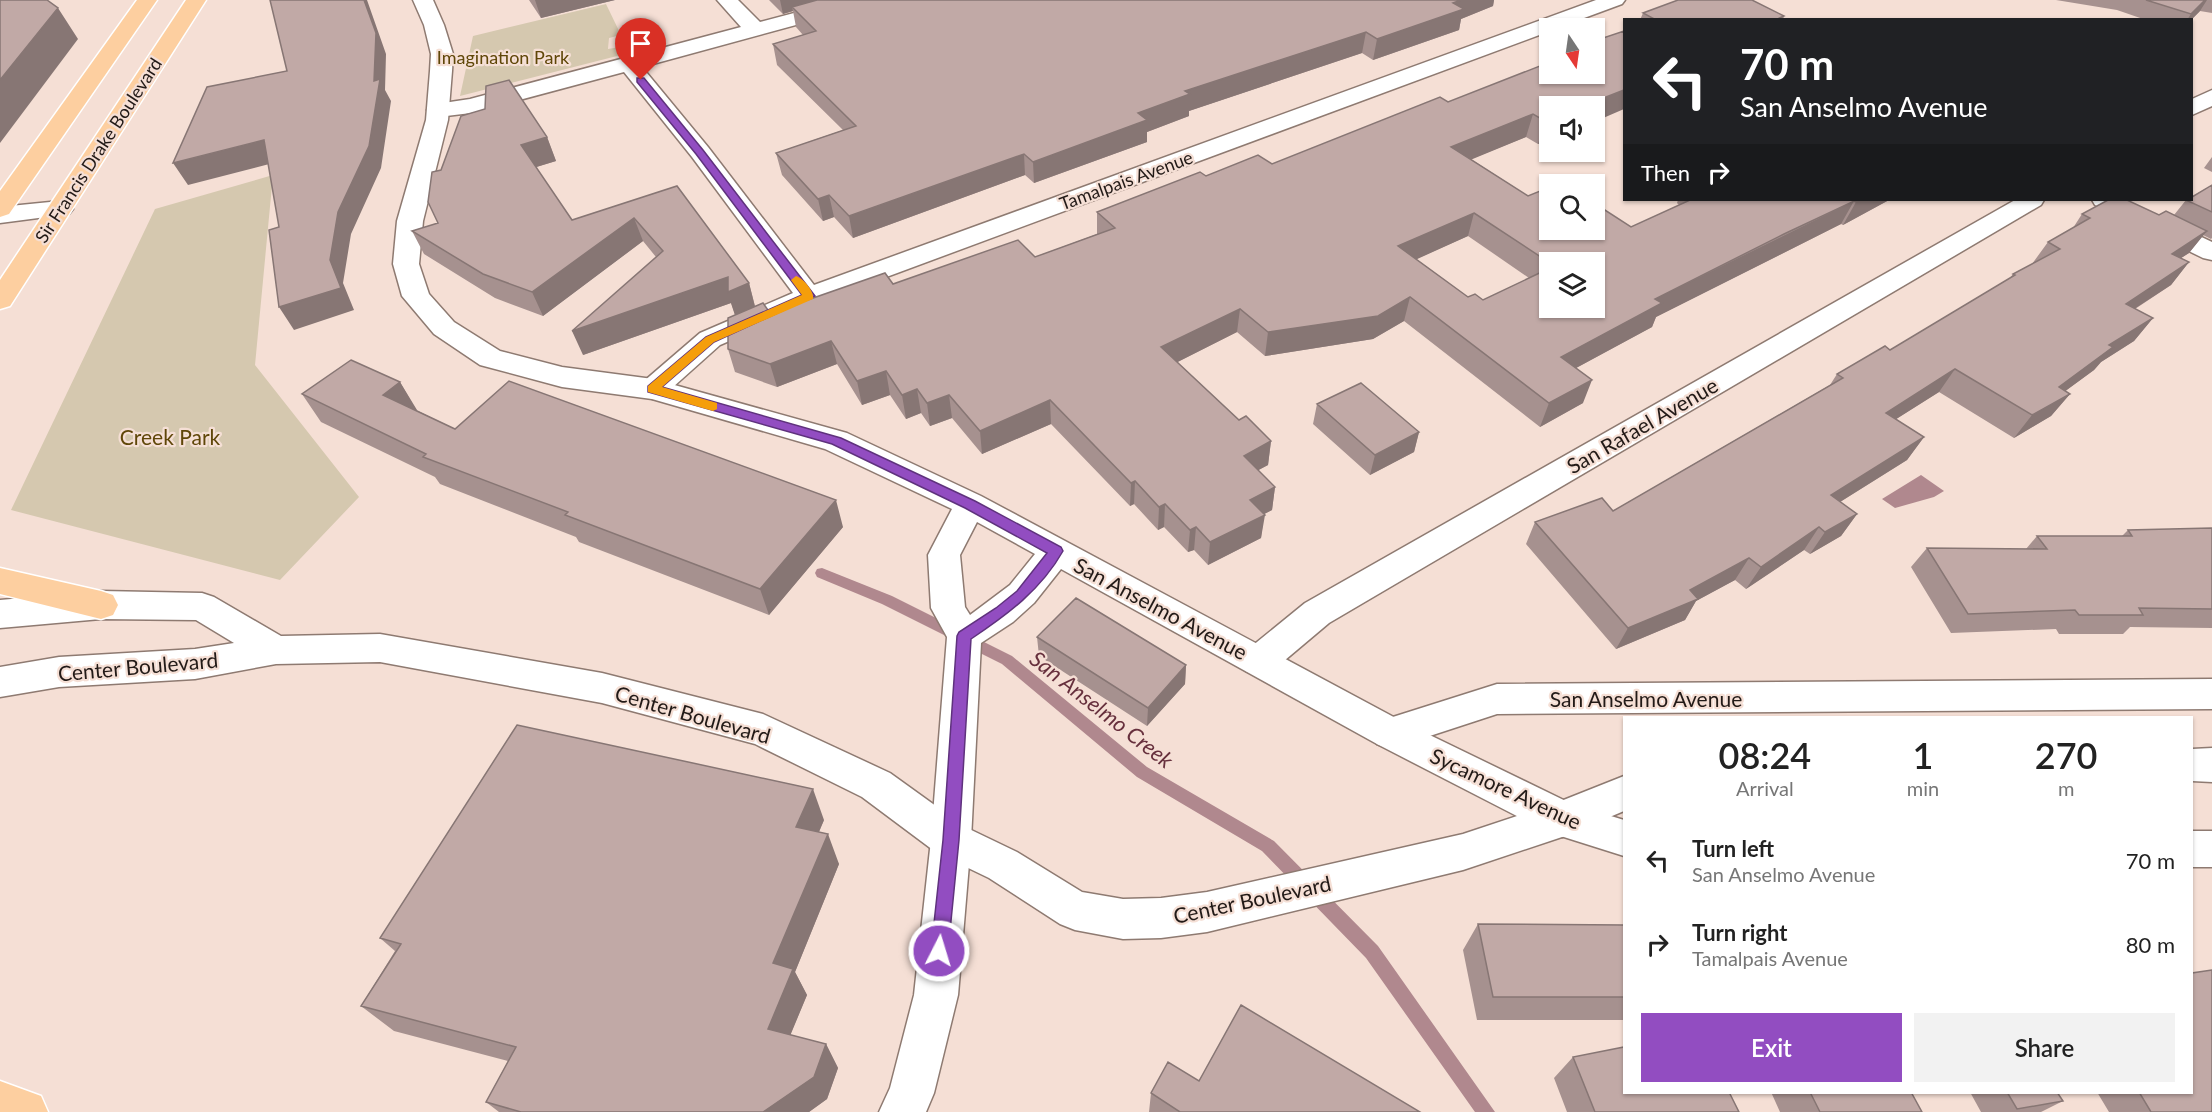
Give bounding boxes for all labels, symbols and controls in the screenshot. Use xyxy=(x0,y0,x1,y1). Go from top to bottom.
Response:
pin xyxy=(615,18,666,80)
north arrow xyxy=(1539,18,1605,84)
map controls xyxy=(1539,18,1605,318)
icon: arrive xyxy=(624,27,657,60)
text: 70 m xyxy=(1740,39,1834,89)
icon: left xyxy=(1641,42,1719,120)
park label: Imagination Park xyxy=(437,46,570,68)
street label: Sir Francis Drake Boulevard xyxy=(30,53,166,247)
text: San Anselmo Avenue xyxy=(1740,90,1987,123)
button: sound xyxy=(1539,96,1605,162)
street label: Tamalpais Avenue xyxy=(1056,146,1196,214)
icon: right xyxy=(1702,156,1735,189)
text: Then xyxy=(1641,159,1690,186)
button: search xyxy=(1539,174,1605,240)
button: layers xyxy=(1539,252,1605,318)
street label: San Rafael Avenue xyxy=(1562,372,1722,478)
park label: Creek Park xyxy=(120,424,221,449)
street label: San Anselmo Avenue xyxy=(1070,552,1252,664)
water label: San Anselmo Creek xyxy=(1025,645,1179,774)
street label: Center Boulevard xyxy=(57,647,219,685)
street label: Center Boulevard xyxy=(612,680,774,748)
street label: San Anselmo Avenue xyxy=(1550,686,1742,711)
text: 08:24 xyxy=(1719,733,1811,777)
text: 1 xyxy=(1913,733,1933,777)
text: 270 xyxy=(2035,733,2097,777)
street label: Sycamore Avenue xyxy=(1427,742,1585,834)
text: Arrival xyxy=(1736,776,1794,800)
text: min xyxy=(1907,776,1939,800)
text: m xyxy=(2058,776,2074,800)
text: Turn left xyxy=(1692,835,1774,862)
icon: left xyxy=(1641,844,1674,877)
text: 70 m xyxy=(2126,847,2175,874)
text: San Anselmo Avenue xyxy=(1692,862,1875,886)
street label: Center Boulevard xyxy=(1171,870,1333,928)
position arrow xyxy=(907,919,971,983)
text: Turn right xyxy=(1692,919,1787,946)
icon: right xyxy=(1641,928,1674,961)
text: 80 m xyxy=(2126,931,2175,958)
text: Tamalpais Avenue xyxy=(1692,946,1848,970)
button: Exit xyxy=(1641,1013,1902,1082)
button: Share xyxy=(1914,1013,2175,1082)

